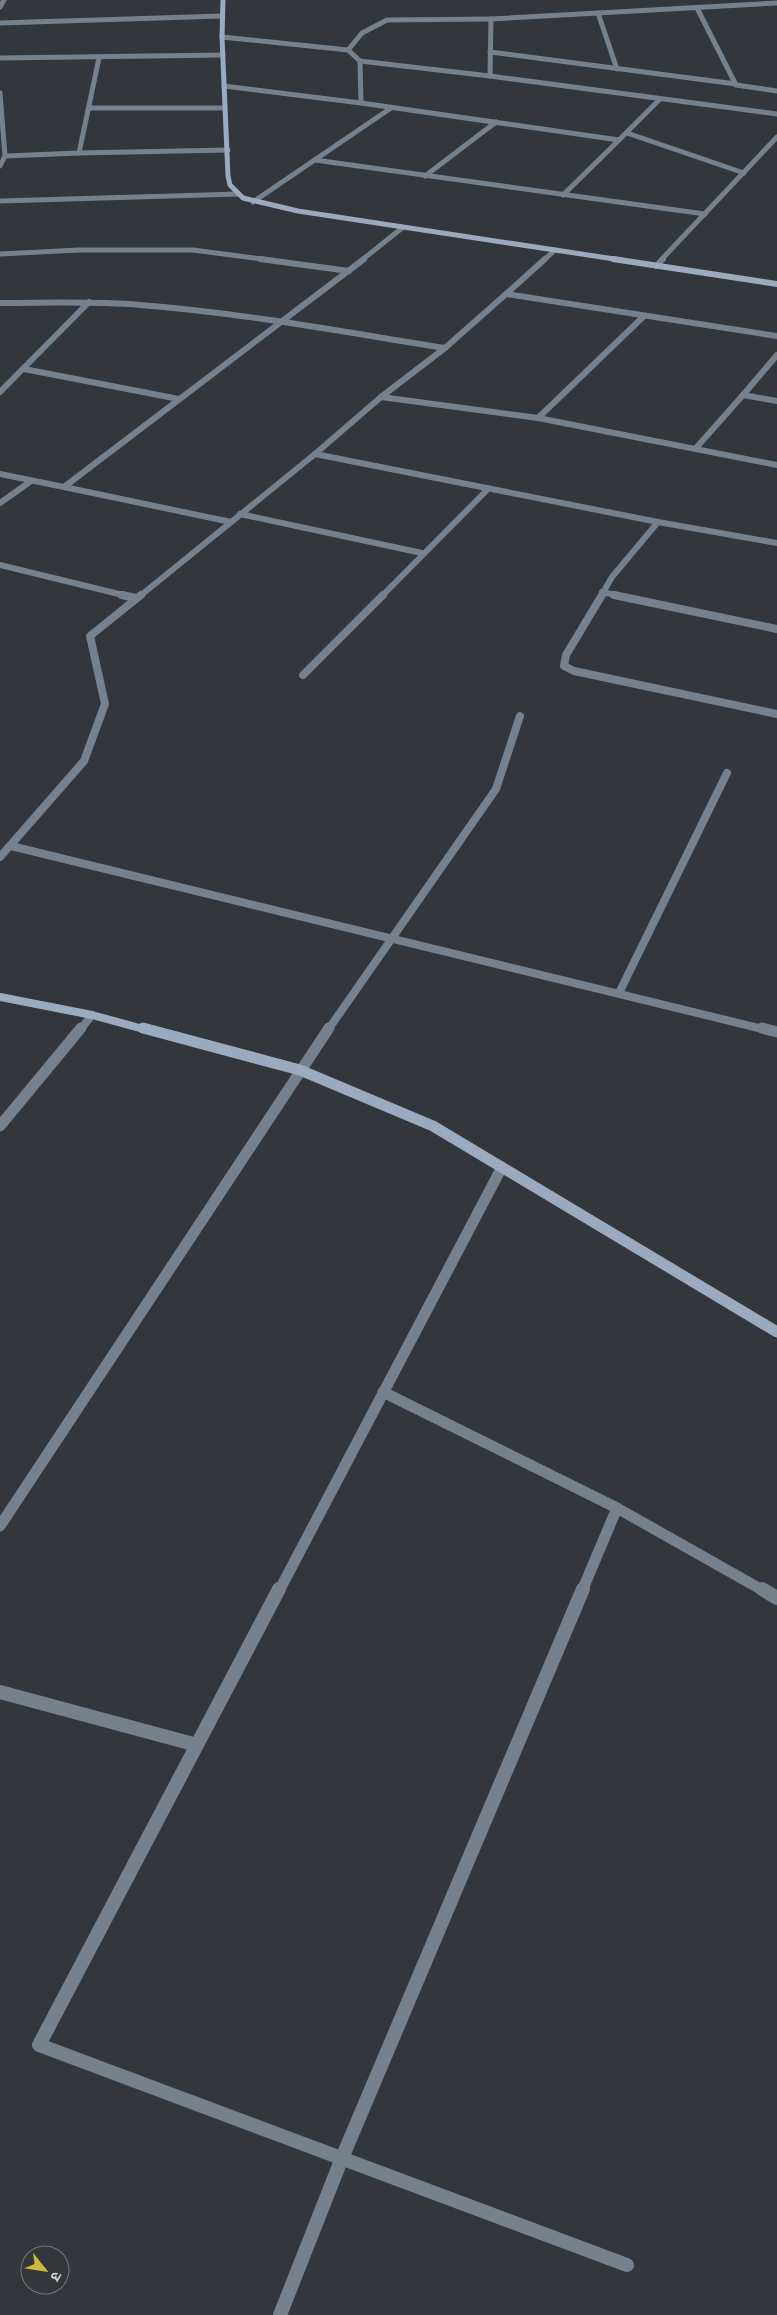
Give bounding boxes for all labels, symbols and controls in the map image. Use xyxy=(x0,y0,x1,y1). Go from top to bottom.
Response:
north arrow xyxy=(20,2245,70,2295)
text: उ xyxy=(47,2269,65,2285)

